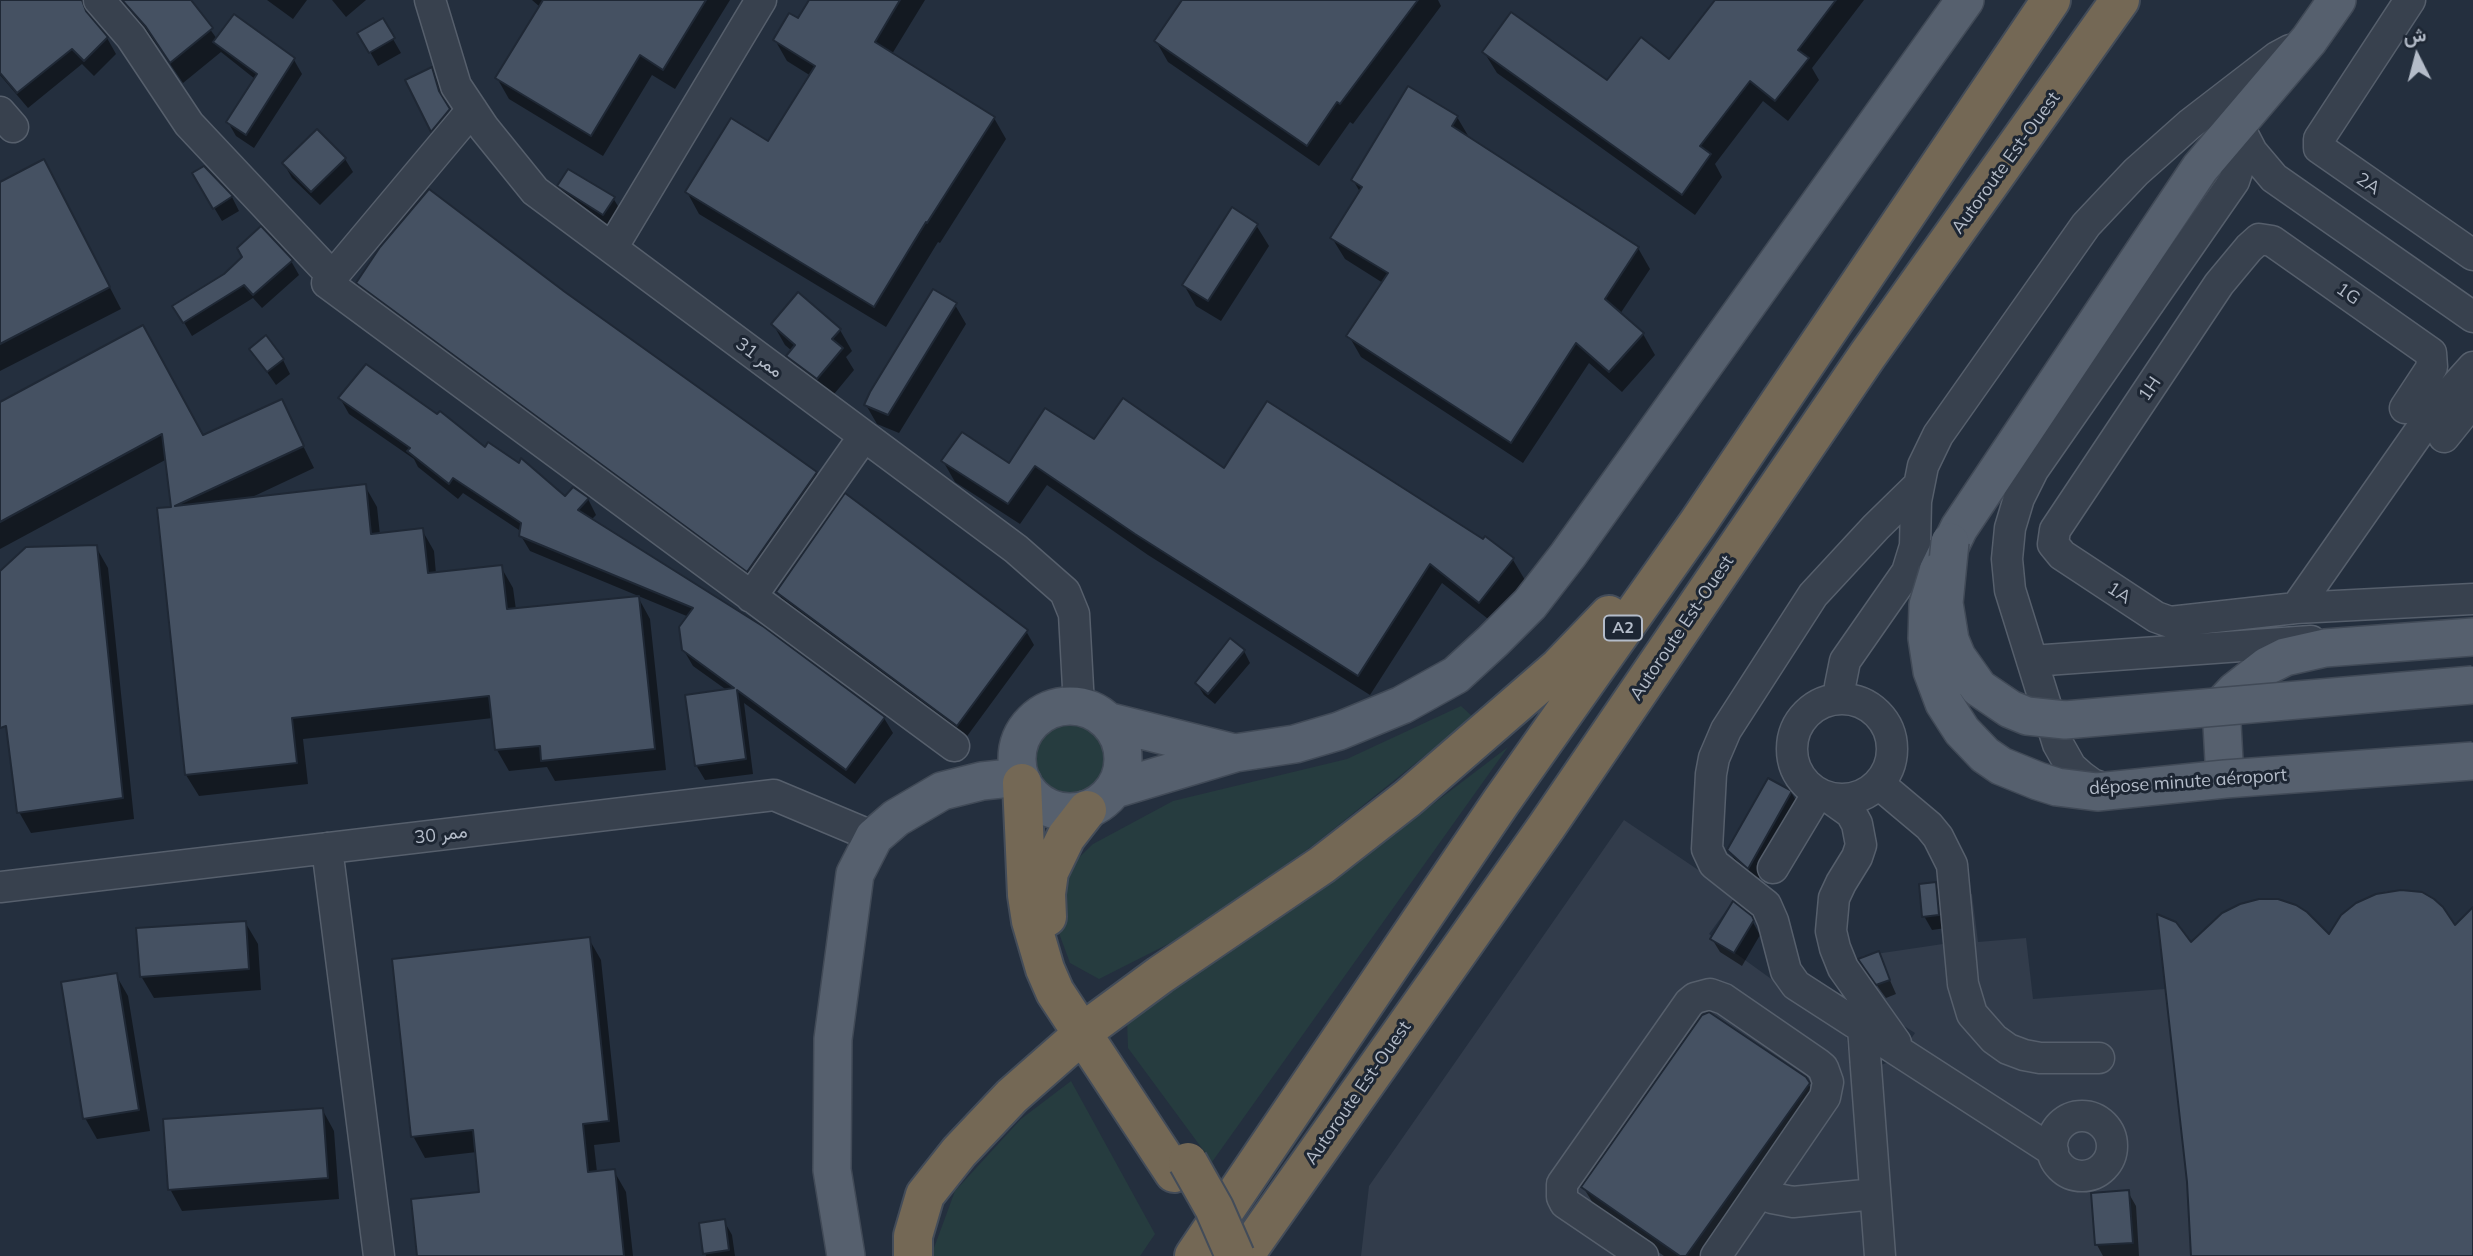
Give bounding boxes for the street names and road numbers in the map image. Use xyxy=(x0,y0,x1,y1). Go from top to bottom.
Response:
street label: Autoroute Est-Ouest xyxy=(1947,88,2065,238)
street label: 2A xyxy=(2352,168,2384,200)
street label: 1G xyxy=(2332,278,2364,310)
street label: ممر 31 xyxy=(731,333,787,383)
street label: 1H xyxy=(2134,373,2166,405)
street label: Autoroute Est-Ouest xyxy=(1625,551,1739,705)
street label: 1A xyxy=(2103,577,2135,609)
road number: A2 xyxy=(1604,615,1642,640)
street label: dépose minute aéroport xyxy=(2088,764,2288,800)
street label: ممر 30 xyxy=(413,821,469,849)
street label: Autoroute Est-Ouest xyxy=(1300,1017,1416,1169)

